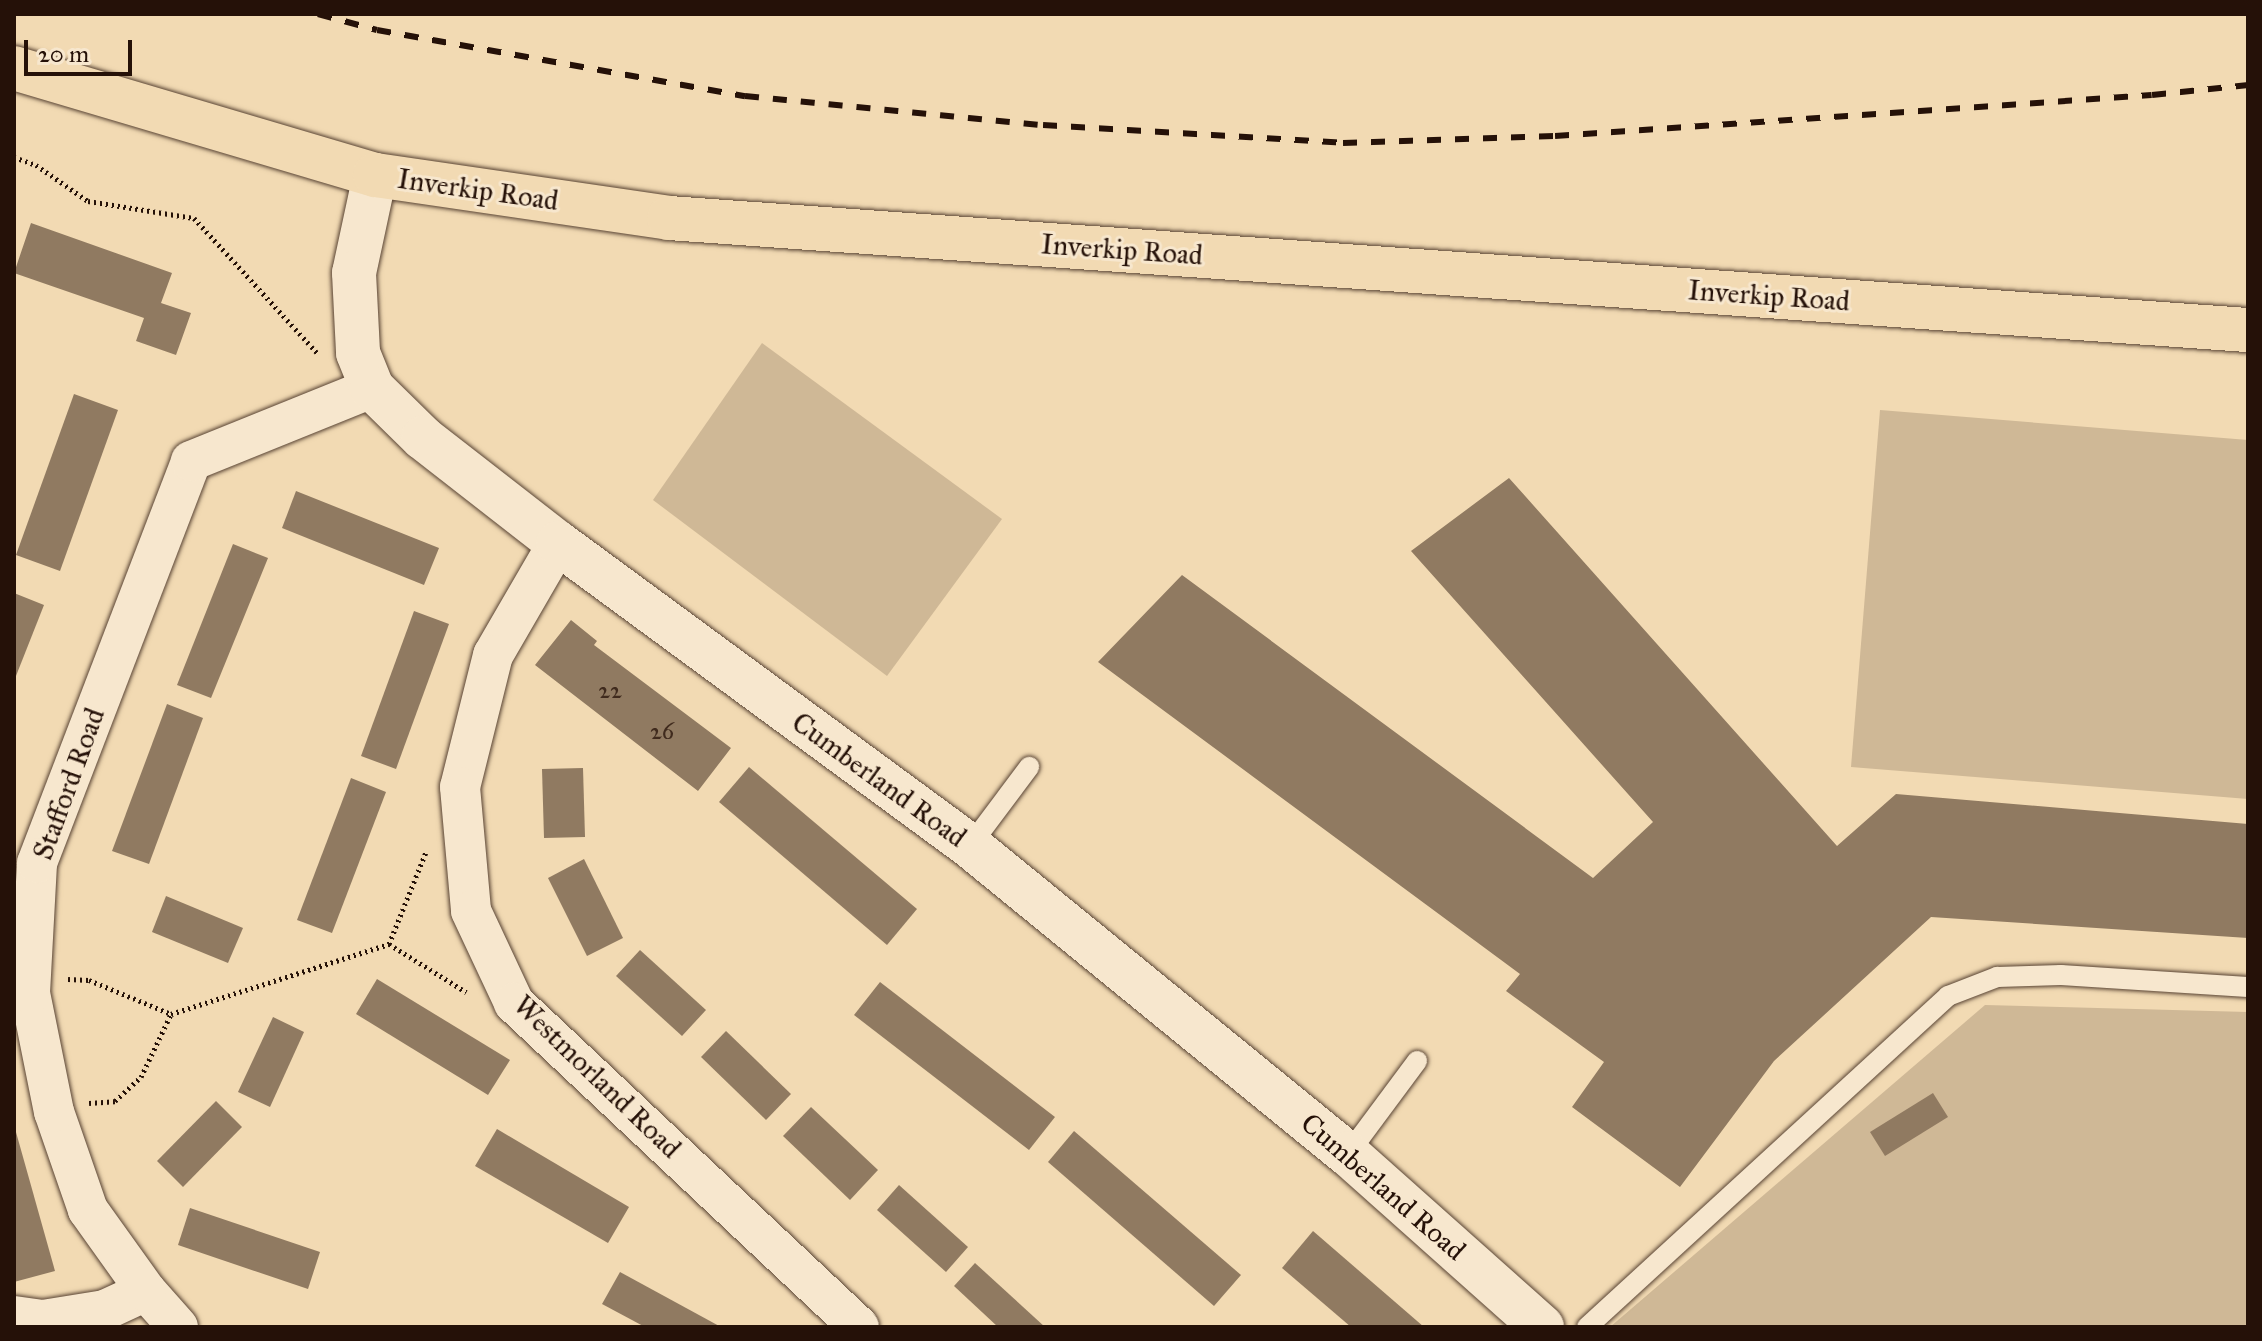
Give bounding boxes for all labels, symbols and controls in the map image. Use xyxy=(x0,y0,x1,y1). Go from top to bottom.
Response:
scale bar xyxy=(28,24,136,74)
text: 20 m xyxy=(38,39,89,69)
street label: Inverkip Road xyxy=(395,162,561,218)
street label: Inverkip Road xyxy=(1040,228,1204,272)
street label: Inverkip Road xyxy=(1687,274,1851,318)
house number: 22 xyxy=(598,677,622,705)
street label: Stafford Road xyxy=(26,704,112,864)
street label: Cumberland Road xyxy=(785,705,973,855)
house number: 26 xyxy=(650,718,674,746)
street label: Westmorland Road xyxy=(506,989,688,1165)
street label: Cumberland Road xyxy=(1294,1106,1472,1268)

